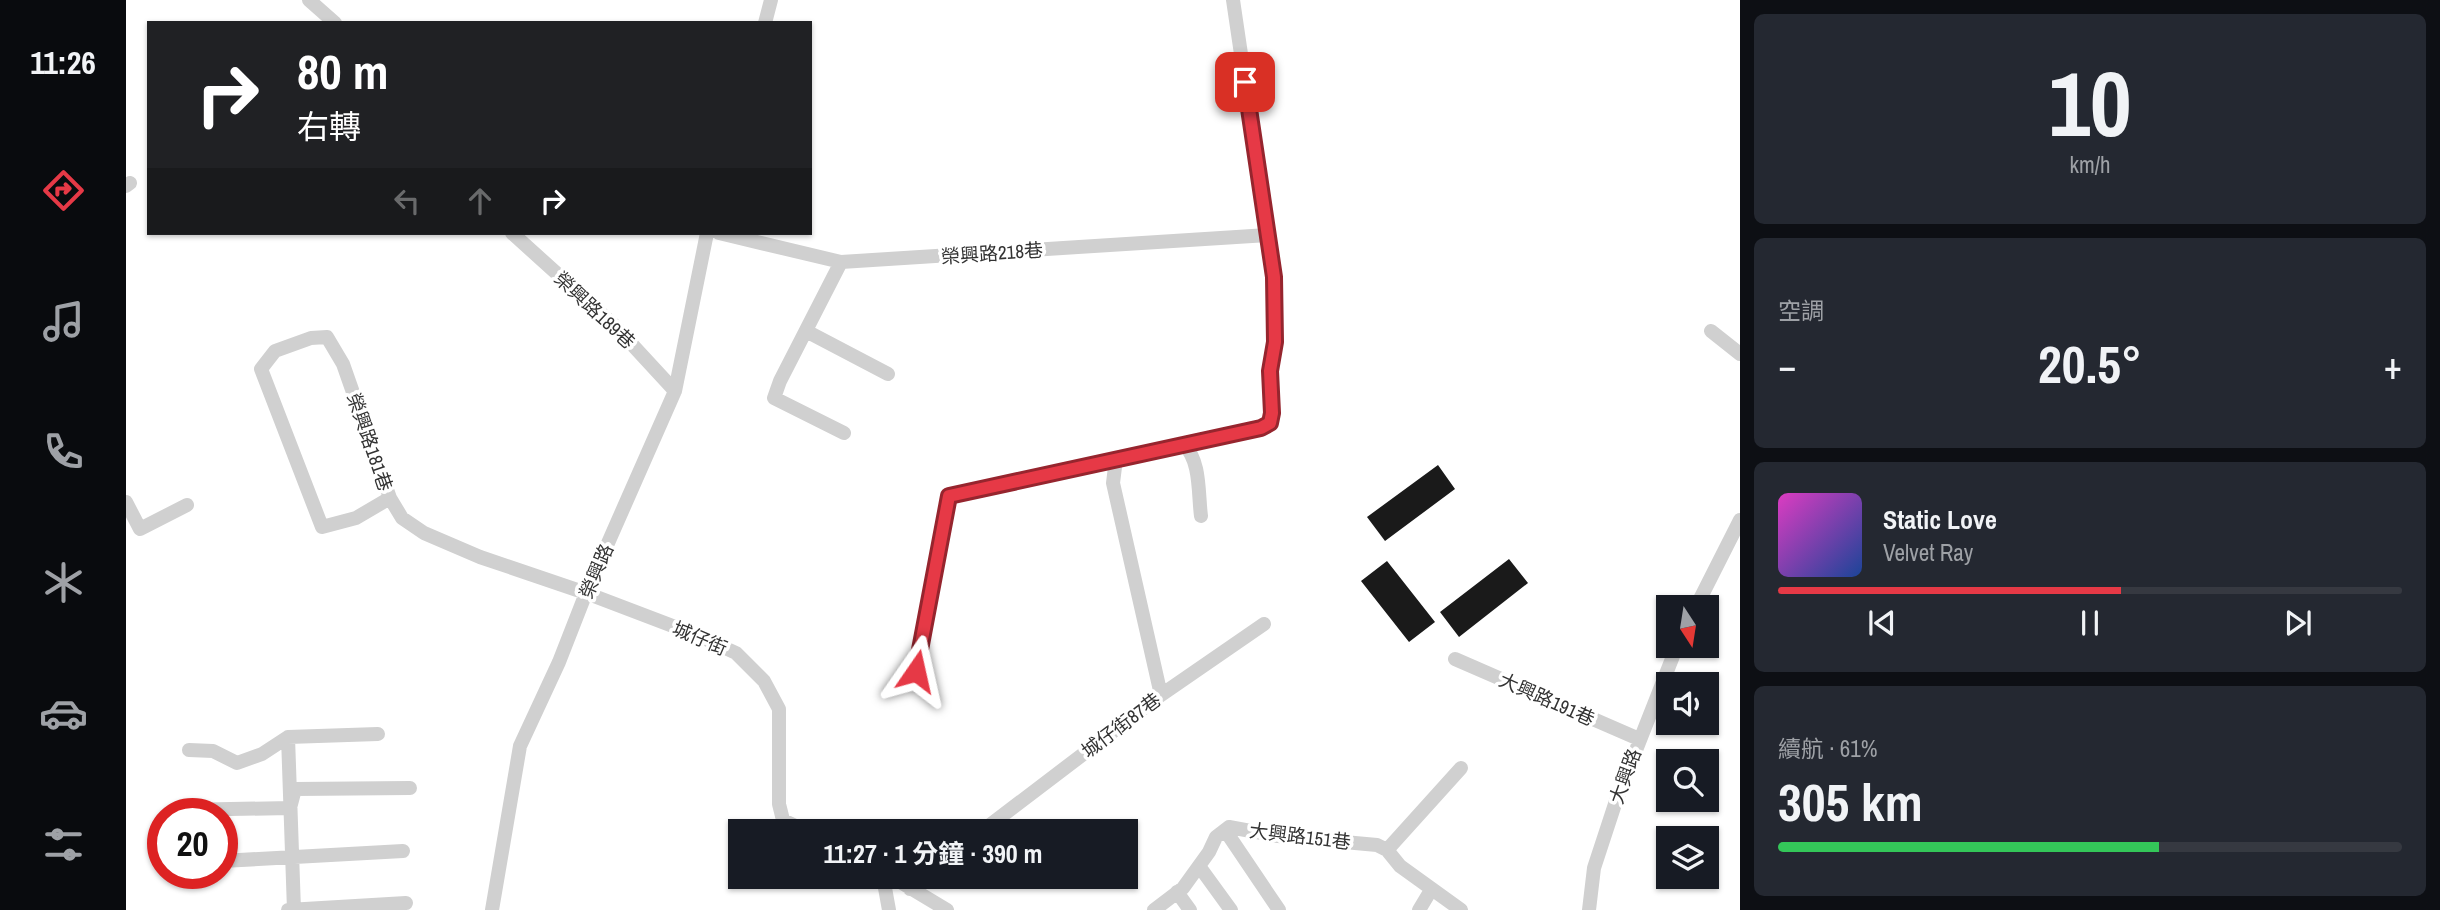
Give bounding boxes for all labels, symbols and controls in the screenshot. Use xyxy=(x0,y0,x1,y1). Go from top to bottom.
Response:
text: 80 m xyxy=(297,38,389,104)
text: 11:26 xyxy=(30,41,96,84)
text: 10 xyxy=(2049,42,2132,164)
icon: right xyxy=(182,49,273,140)
pin xyxy=(1215,52,1275,112)
icon: arrive xyxy=(1226,63,1264,101)
text: 右轉 xyxy=(297,105,361,148)
text: km/h xyxy=(2070,149,2110,180)
icon: directions xyxy=(39,166,88,215)
icon: left xyxy=(388,182,426,220)
icon: ahead xyxy=(461,182,499,220)
icon: right xyxy=(534,182,572,220)
street label: 榮興路218巷 xyxy=(940,236,1044,270)
street label: 榮興路189巷 xyxy=(549,266,641,354)
text: 空調 xyxy=(1778,295,1824,326)
icon: music xyxy=(39,297,88,346)
text: 20.5° xyxy=(2038,329,2142,399)
text: − xyxy=(1778,340,1796,391)
text: + xyxy=(2384,340,2402,391)
street label: 榮興路181巷 xyxy=(341,390,399,494)
icon: phone xyxy=(39,427,88,476)
text: Static Love xyxy=(1883,502,1997,537)
text: Velvet Ray xyxy=(1883,537,1973,568)
street label: 榮興路 xyxy=(573,540,619,602)
icon: climate xyxy=(39,558,88,607)
north arrow xyxy=(1656,595,1718,658)
map controls xyxy=(1656,595,1719,889)
icon: previous xyxy=(1863,604,1901,642)
icon: pause xyxy=(2071,604,2109,642)
icon: next xyxy=(2279,604,2317,642)
street label: 城仔街 xyxy=(669,615,731,661)
position arrow xyxy=(879,634,953,708)
street label: 大興路191巷 xyxy=(1495,666,1599,732)
button: sound xyxy=(1656,672,1719,735)
street label: 城仔街87巷 xyxy=(1076,687,1166,763)
icon: car xyxy=(39,689,88,738)
text: 續航 · 61% xyxy=(1778,733,1877,764)
street label: 大興路 xyxy=(1603,745,1647,807)
button: search xyxy=(1656,749,1719,812)
text: 305 km xyxy=(1778,767,1923,837)
speed limit sign: 20 xyxy=(147,798,238,889)
street label: 大興路151巷 xyxy=(1248,817,1352,855)
icon: filters xyxy=(39,820,88,869)
button: layers xyxy=(1656,826,1719,889)
text: 11:27 · 1 分鐘 · 390 m xyxy=(823,836,1043,871)

